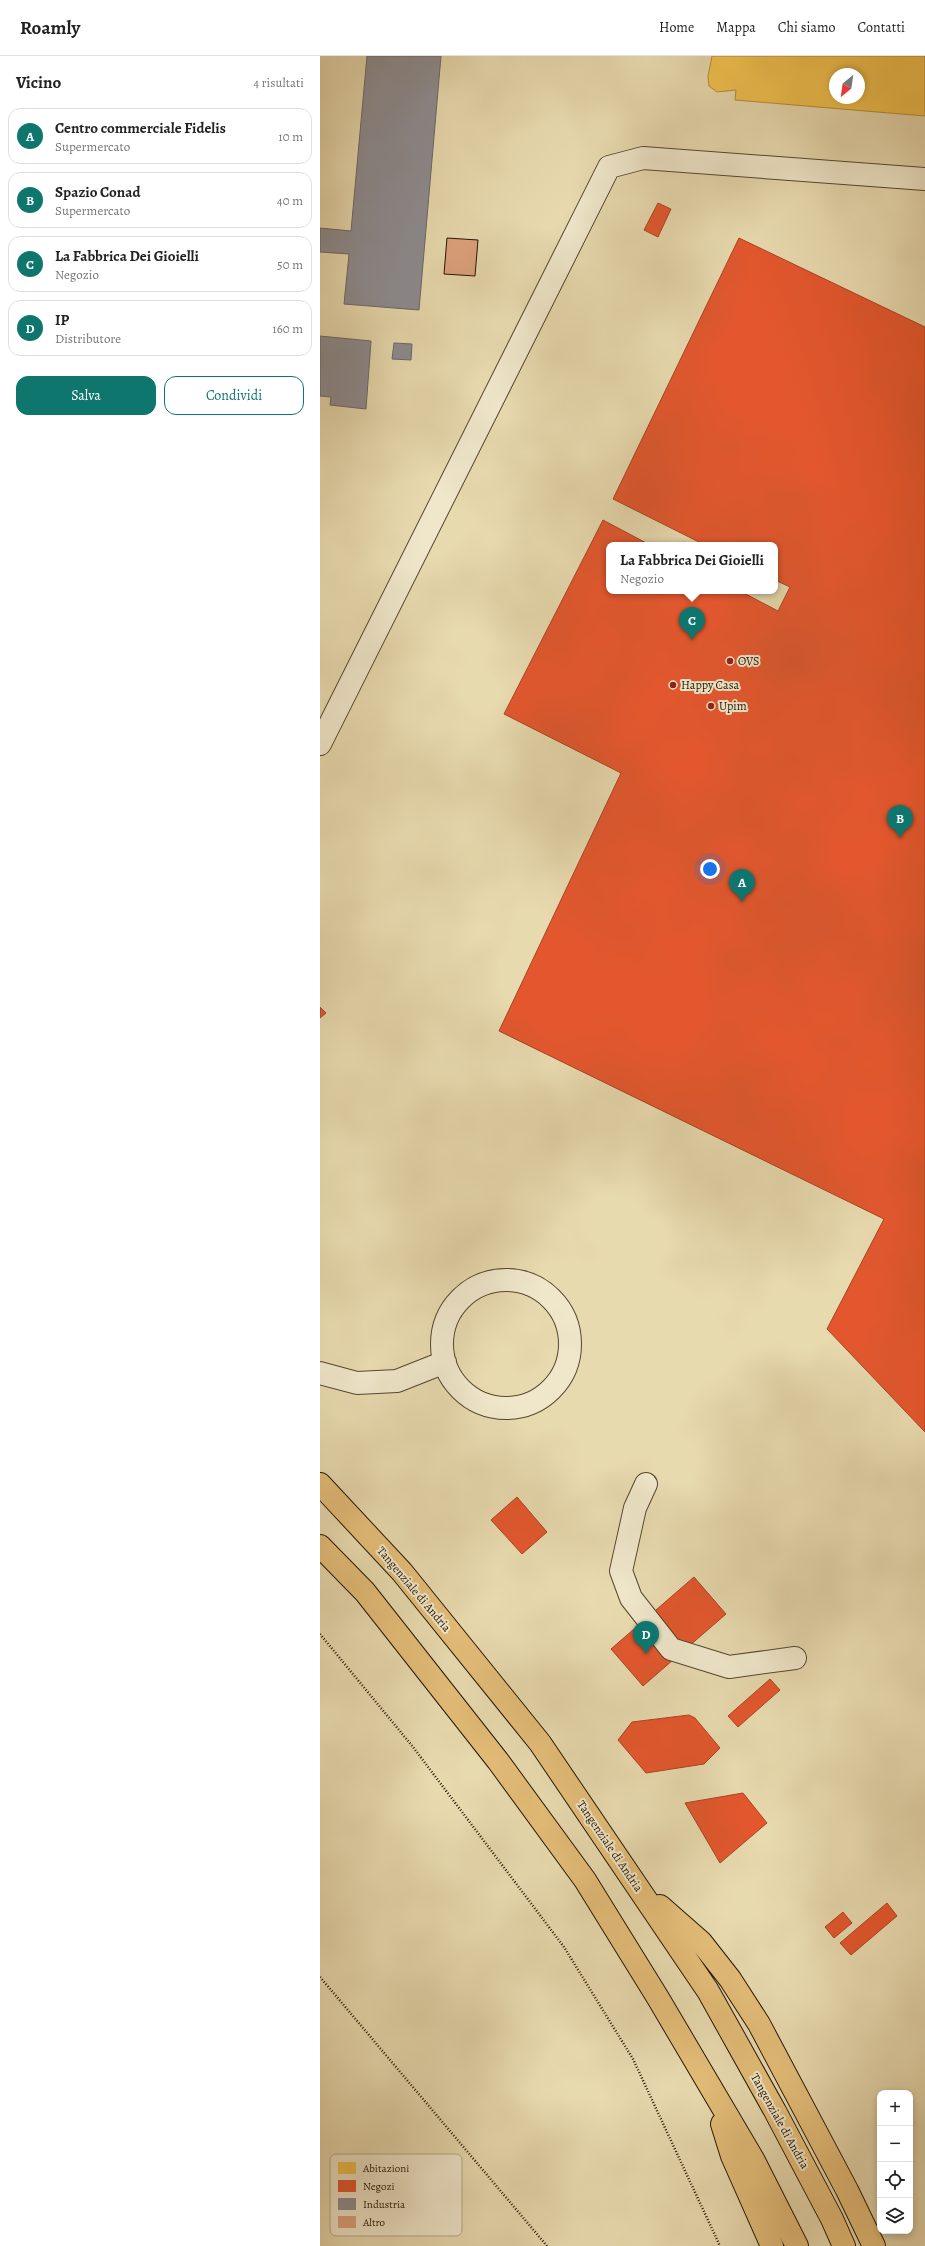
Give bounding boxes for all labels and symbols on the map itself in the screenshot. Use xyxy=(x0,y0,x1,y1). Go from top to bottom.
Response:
north arrow xyxy=(829,68,865,104)
pin: C xyxy=(679,607,705,640)
place label: OVS xyxy=(738,653,759,669)
marker: OVS xyxy=(725,656,735,666)
place label: Happy Casa xyxy=(681,677,740,693)
marker: Happy Casa xyxy=(668,680,678,690)
place label: Upim xyxy=(719,698,747,714)
marker: Upim xyxy=(706,701,716,711)
pin: B xyxy=(887,805,913,838)
your location xyxy=(700,859,720,879)
pin: A xyxy=(729,869,755,902)
street label: Tangenziale di Andria xyxy=(374,1543,455,1635)
pin: D xyxy=(633,1621,659,1654)
street label: Tangenziale di Andria xyxy=(573,1797,647,1895)
street label: Tangenziale di Andria xyxy=(747,2070,813,2172)
legend xyxy=(330,2154,462,2236)
text: Abitazioni xyxy=(362,2161,409,2176)
text: Negozi xyxy=(363,2179,395,2194)
text: Industria xyxy=(363,2197,406,2212)
text: Altro xyxy=(362,2215,386,2230)

